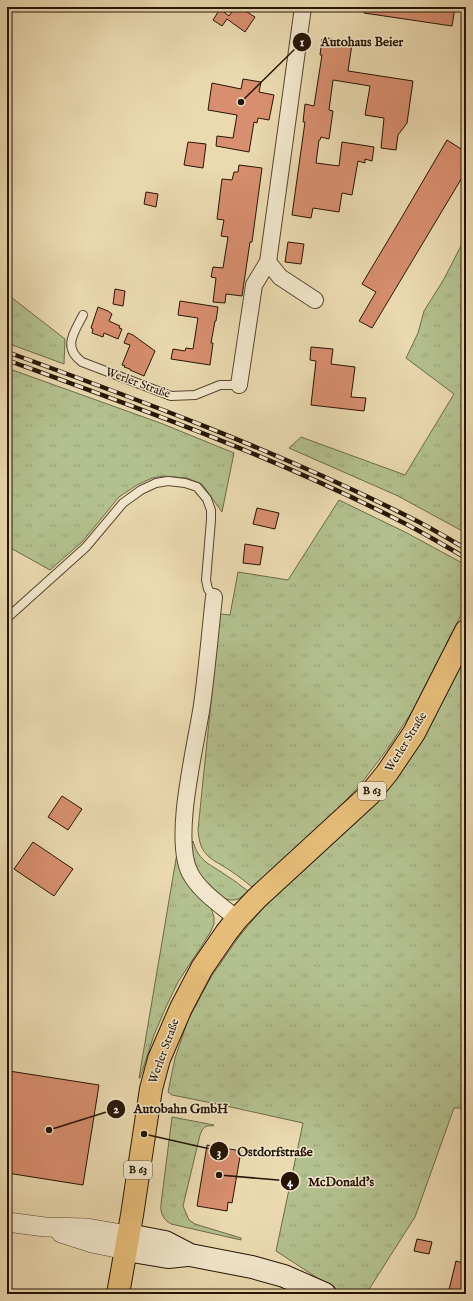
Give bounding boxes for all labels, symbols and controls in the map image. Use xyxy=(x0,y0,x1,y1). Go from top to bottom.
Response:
callout: Autohaus Beier xyxy=(292,29,411,54)
text: Autohaus Beier xyxy=(320,34,403,51)
text: 1 xyxy=(300,35,305,50)
street label: Werler Straße xyxy=(103,364,173,402)
street label: Werler Straße xyxy=(382,709,431,775)
road number: B 63 xyxy=(358,782,386,800)
street label: Werler Straße xyxy=(145,1016,183,1086)
callout: Autobahn GmbH xyxy=(106,1096,236,1121)
text: Autobahn GmbH xyxy=(133,1101,228,1118)
text: 2 xyxy=(113,1102,119,1117)
callout: Ostdorfstraße xyxy=(209,1139,321,1164)
text: Ostdorfstraße xyxy=(237,1144,313,1161)
text: 3 xyxy=(217,1145,221,1160)
road number: B 63 xyxy=(124,1161,152,1179)
callout: McDonald's xyxy=(280,1169,382,1194)
text: McDonald's xyxy=(308,1174,374,1191)
text: 4 xyxy=(287,1175,294,1190)

